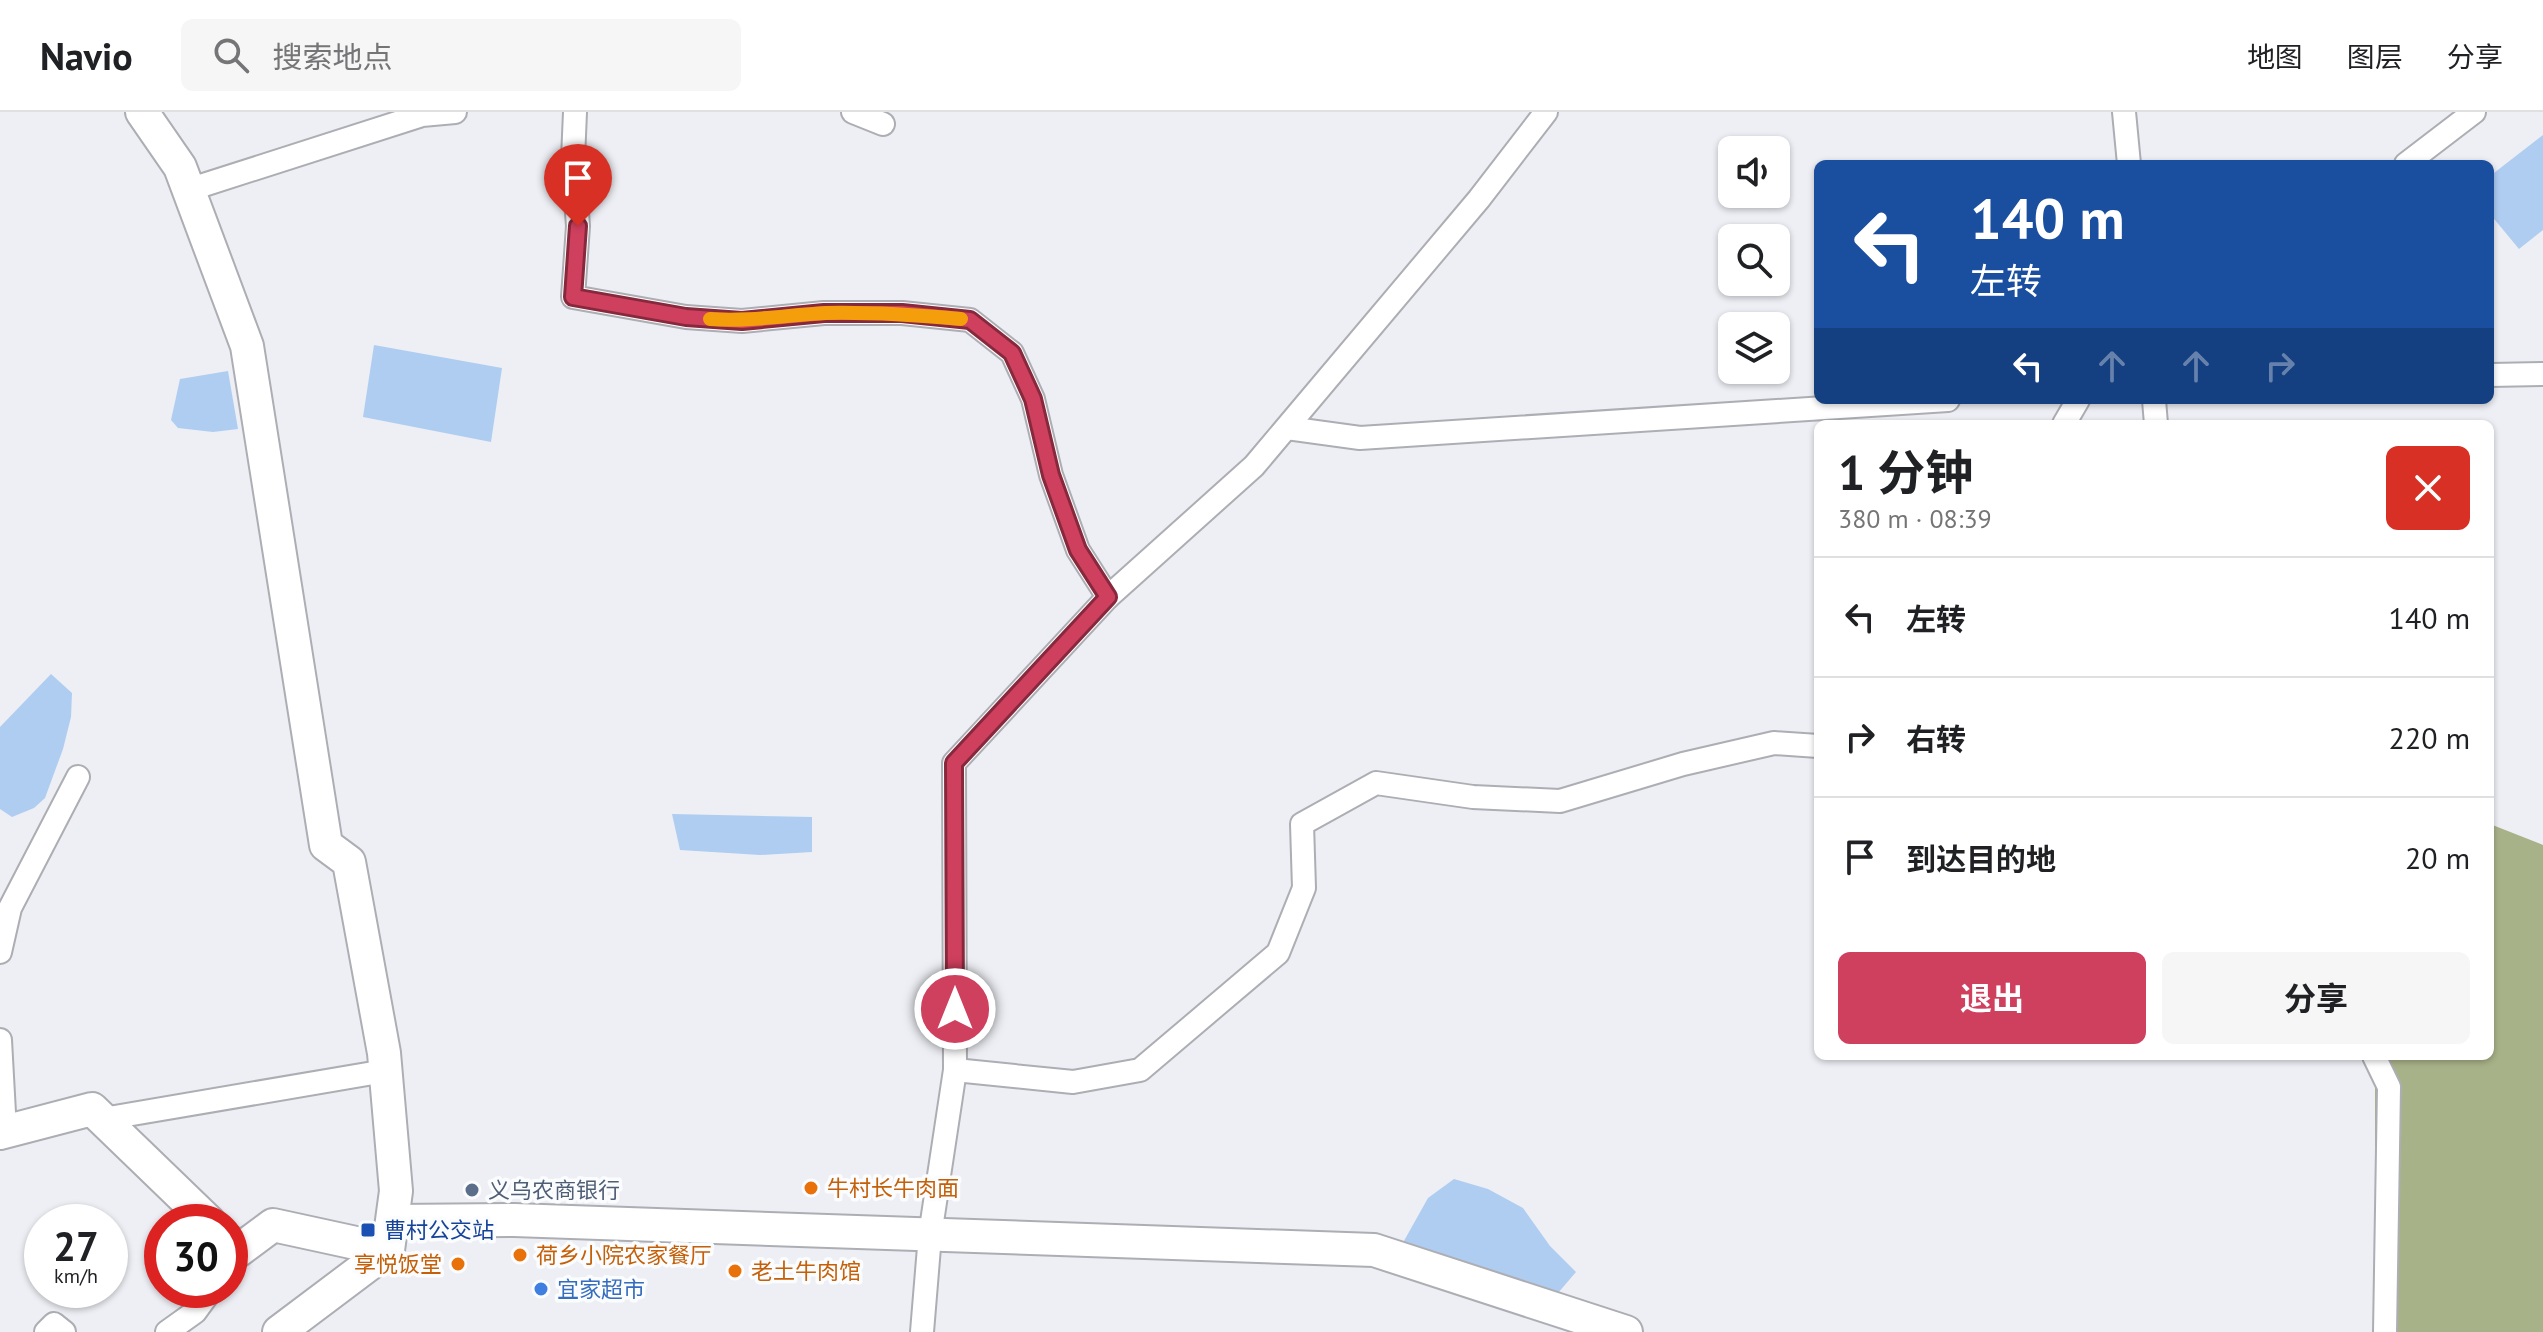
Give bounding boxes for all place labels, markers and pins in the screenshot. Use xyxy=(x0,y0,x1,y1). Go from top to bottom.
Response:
pin xyxy=(544,144,612,226)
place label: 牛村长牛肉面 xyxy=(827,1174,959,1202)
place label: 义乌农商银行 xyxy=(488,1176,620,1204)
marker: 牛村长牛肉面 xyxy=(802,1179,820,1197)
marker: 义乌农商银行 xyxy=(463,1181,481,1199)
place label: 曹村公交站 xyxy=(384,1216,494,1244)
marker: 曹村公交站 xyxy=(359,1221,377,1239)
place label: 荷乡小院农家餐厅 xyxy=(536,1241,712,1269)
marker: 荷乡小院农家餐厅 xyxy=(511,1246,529,1264)
place label: 享悦饭堂 xyxy=(354,1250,442,1278)
marker: 享悦饭堂 xyxy=(449,1255,467,1273)
place label: 老土牛肉馆 xyxy=(751,1257,861,1285)
marker: 老土牛肉馆 xyxy=(726,1262,744,1280)
place label: 宜家超市 xyxy=(557,1275,645,1303)
marker: 宜家超市 xyxy=(532,1280,550,1298)

